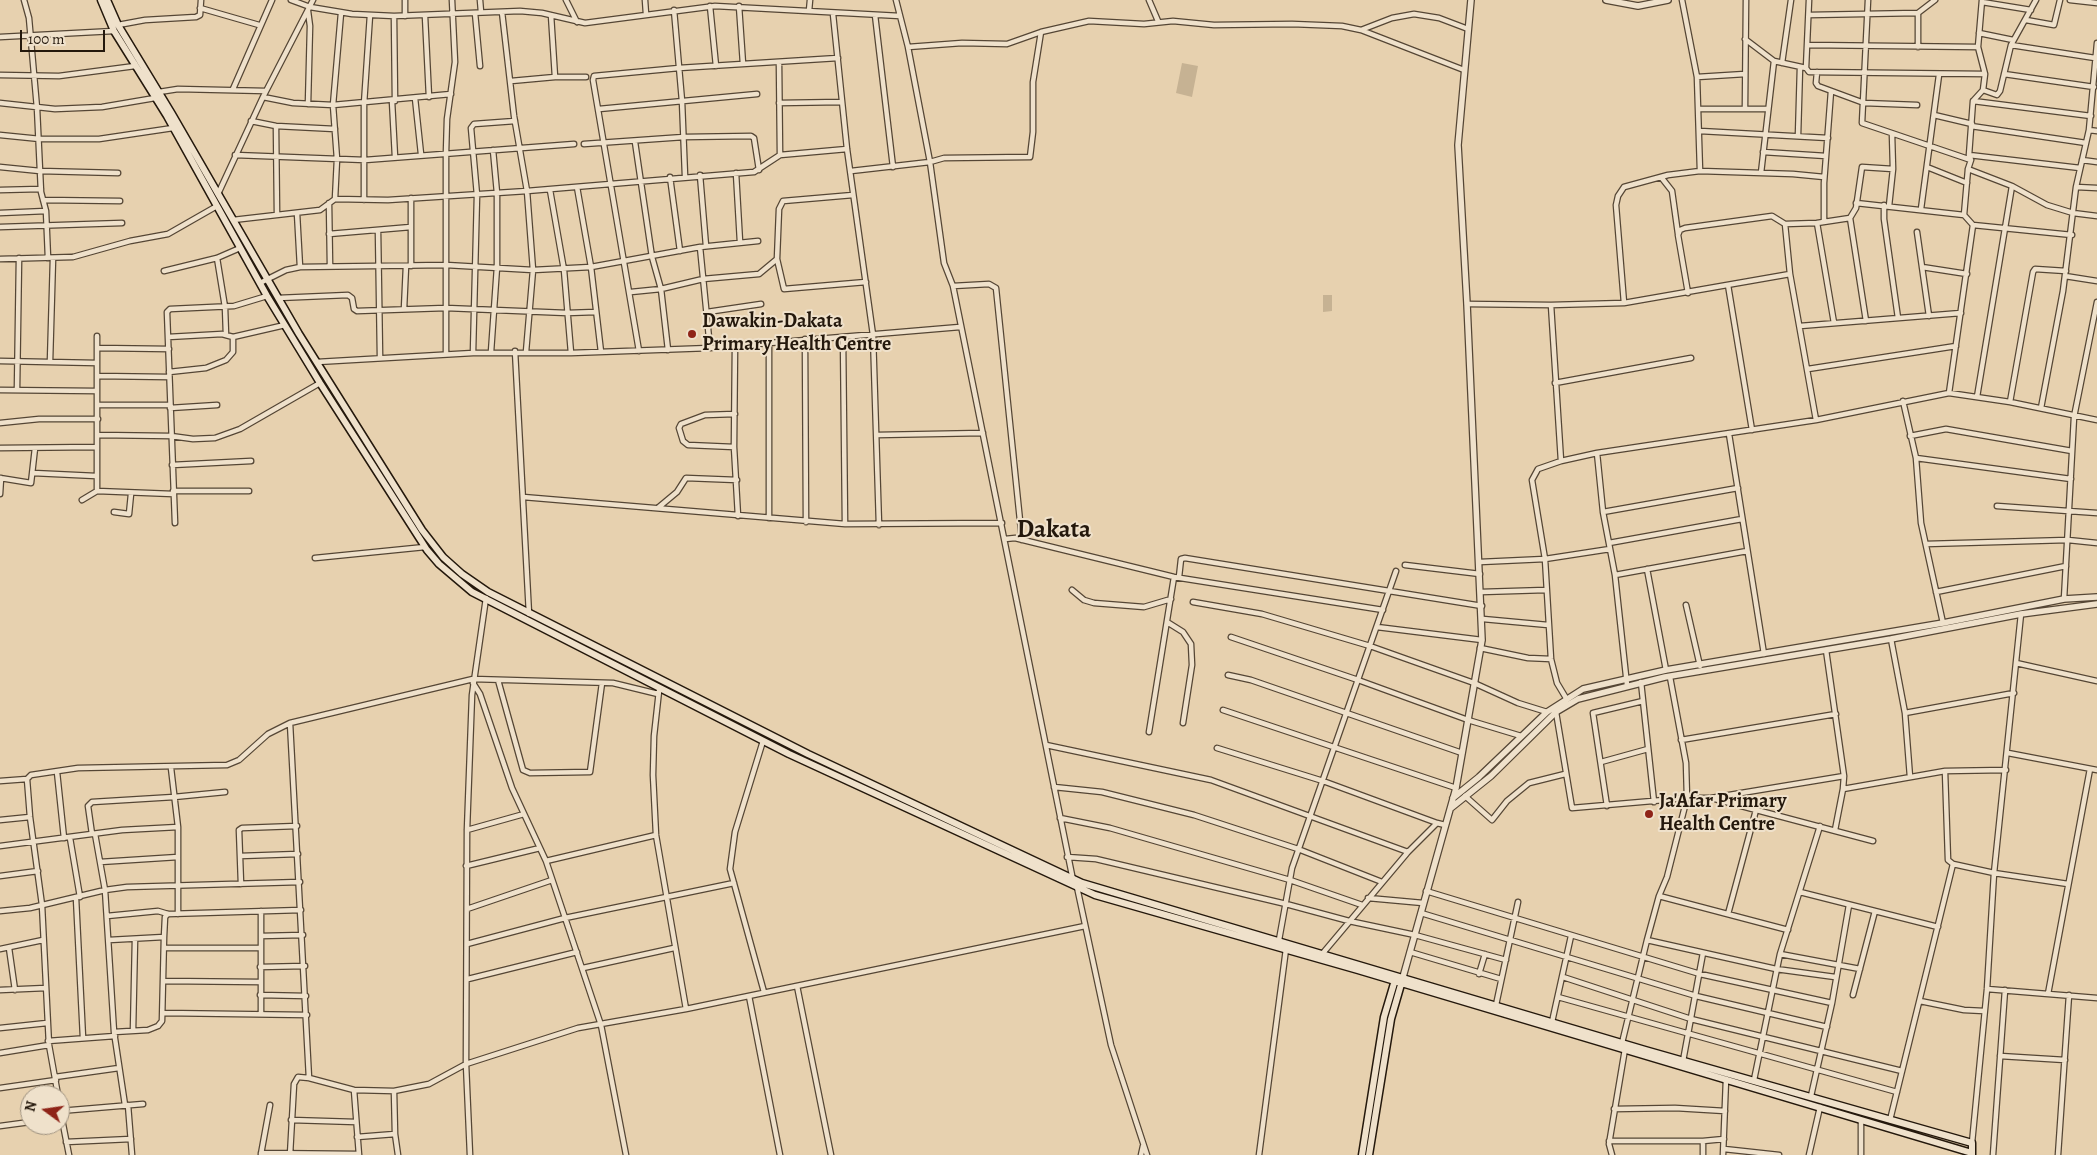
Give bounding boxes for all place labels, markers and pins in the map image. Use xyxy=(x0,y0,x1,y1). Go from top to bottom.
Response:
place label: Dawakin-Dakata Primary Health Centre xyxy=(702,310,891,357)
marker: Dawakin-Dakata Primary Health Centre xyxy=(686,328,698,340)
place label: Ja'Afar Primary Health Centre xyxy=(1659,790,1786,837)
marker: Ja'Afar Primary Health Centre xyxy=(1643,808,1655,820)

